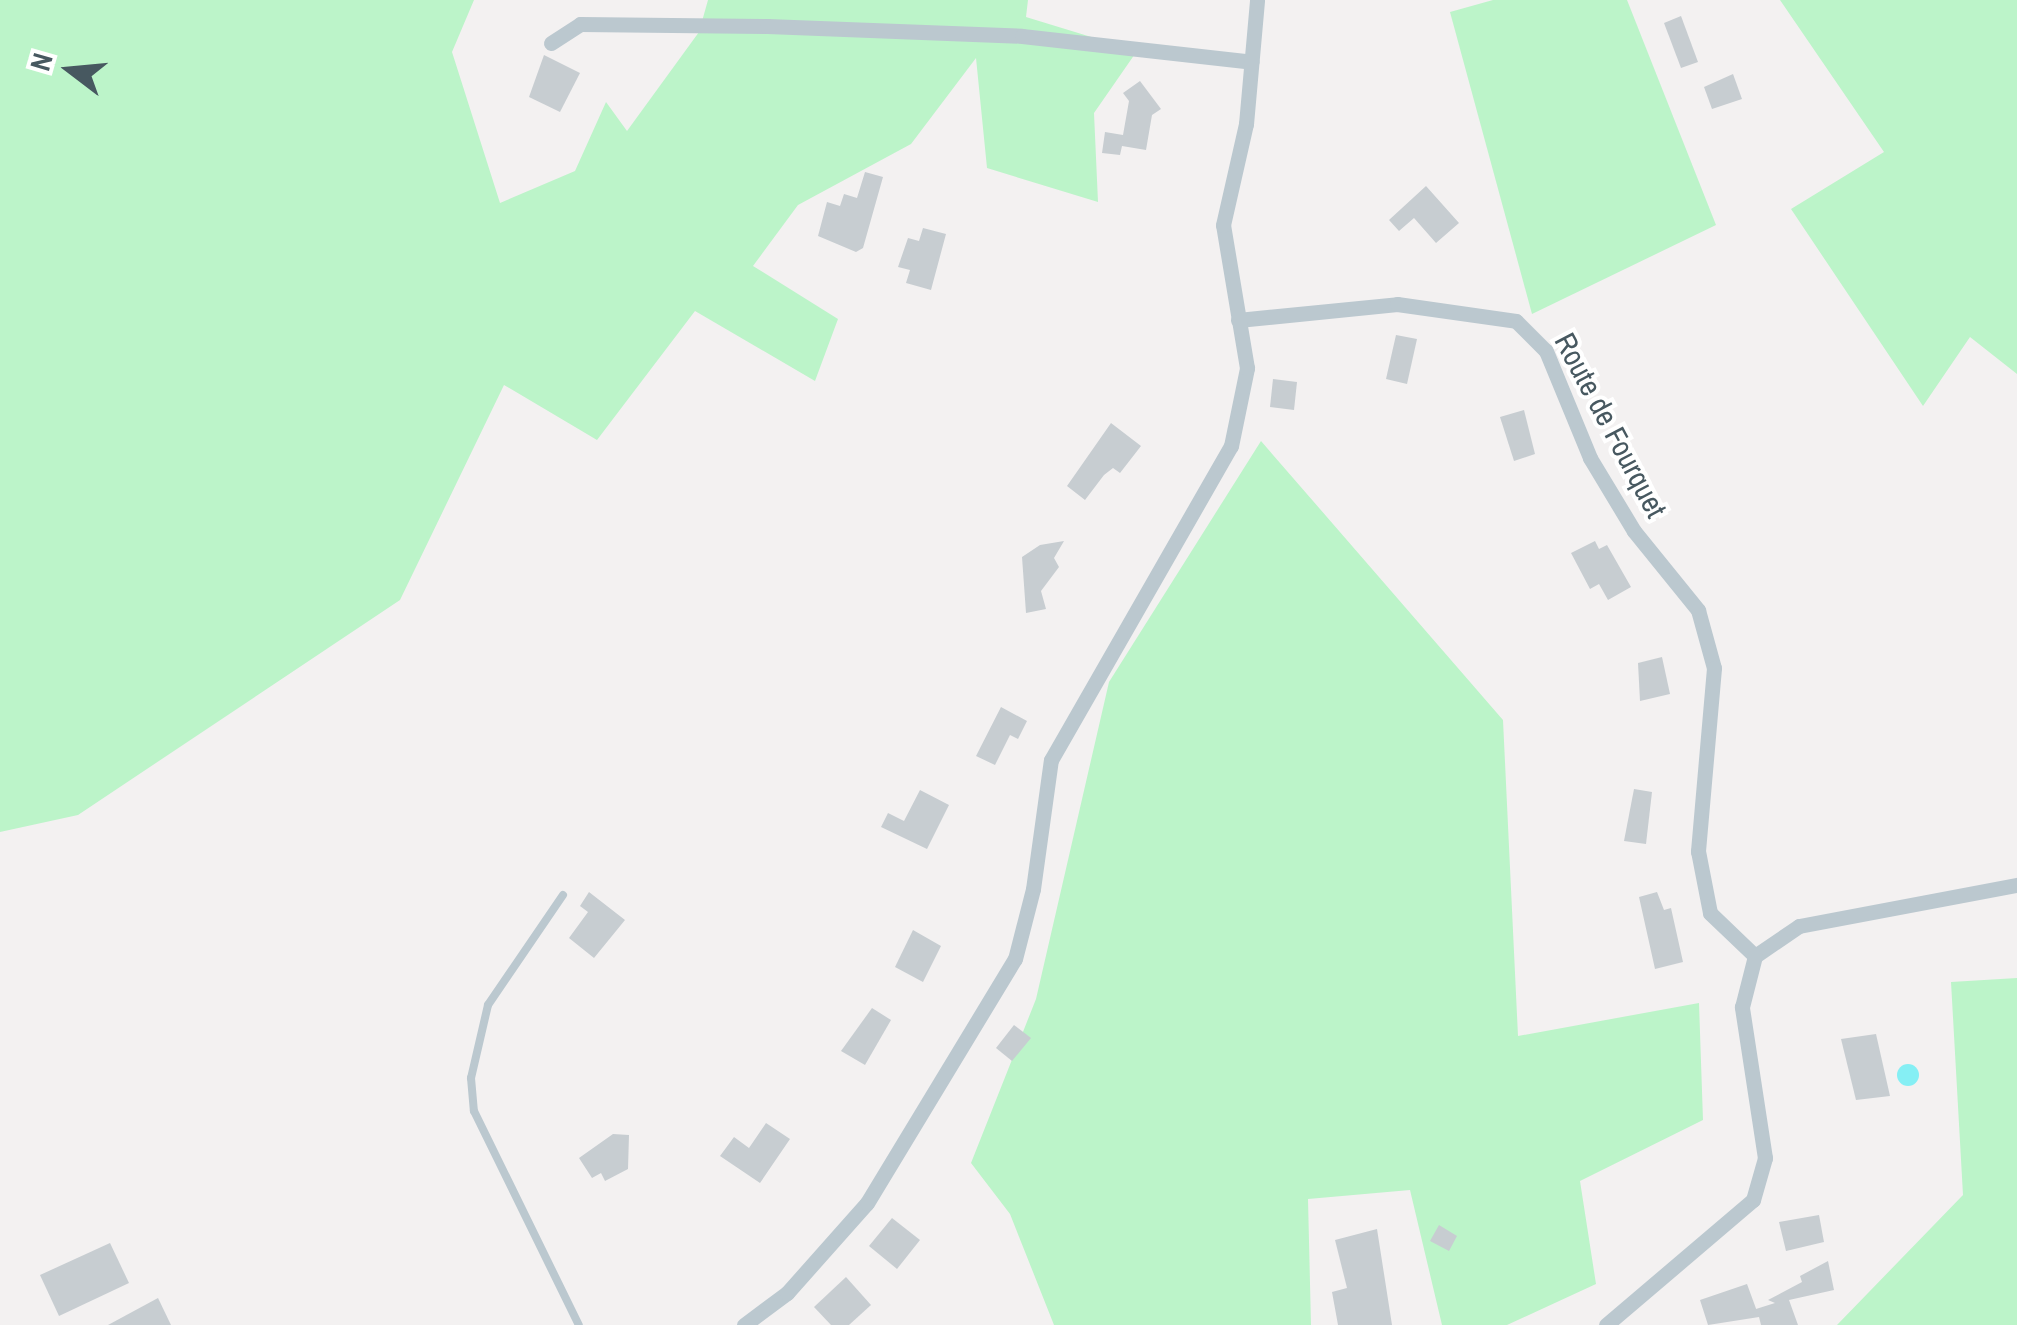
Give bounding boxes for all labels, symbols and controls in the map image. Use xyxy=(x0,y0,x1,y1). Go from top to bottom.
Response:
north arrow xyxy=(20,20,120,120)
text: N xyxy=(21,49,62,75)
street label: Route de Fourquet xyxy=(1547,327,1675,523)

